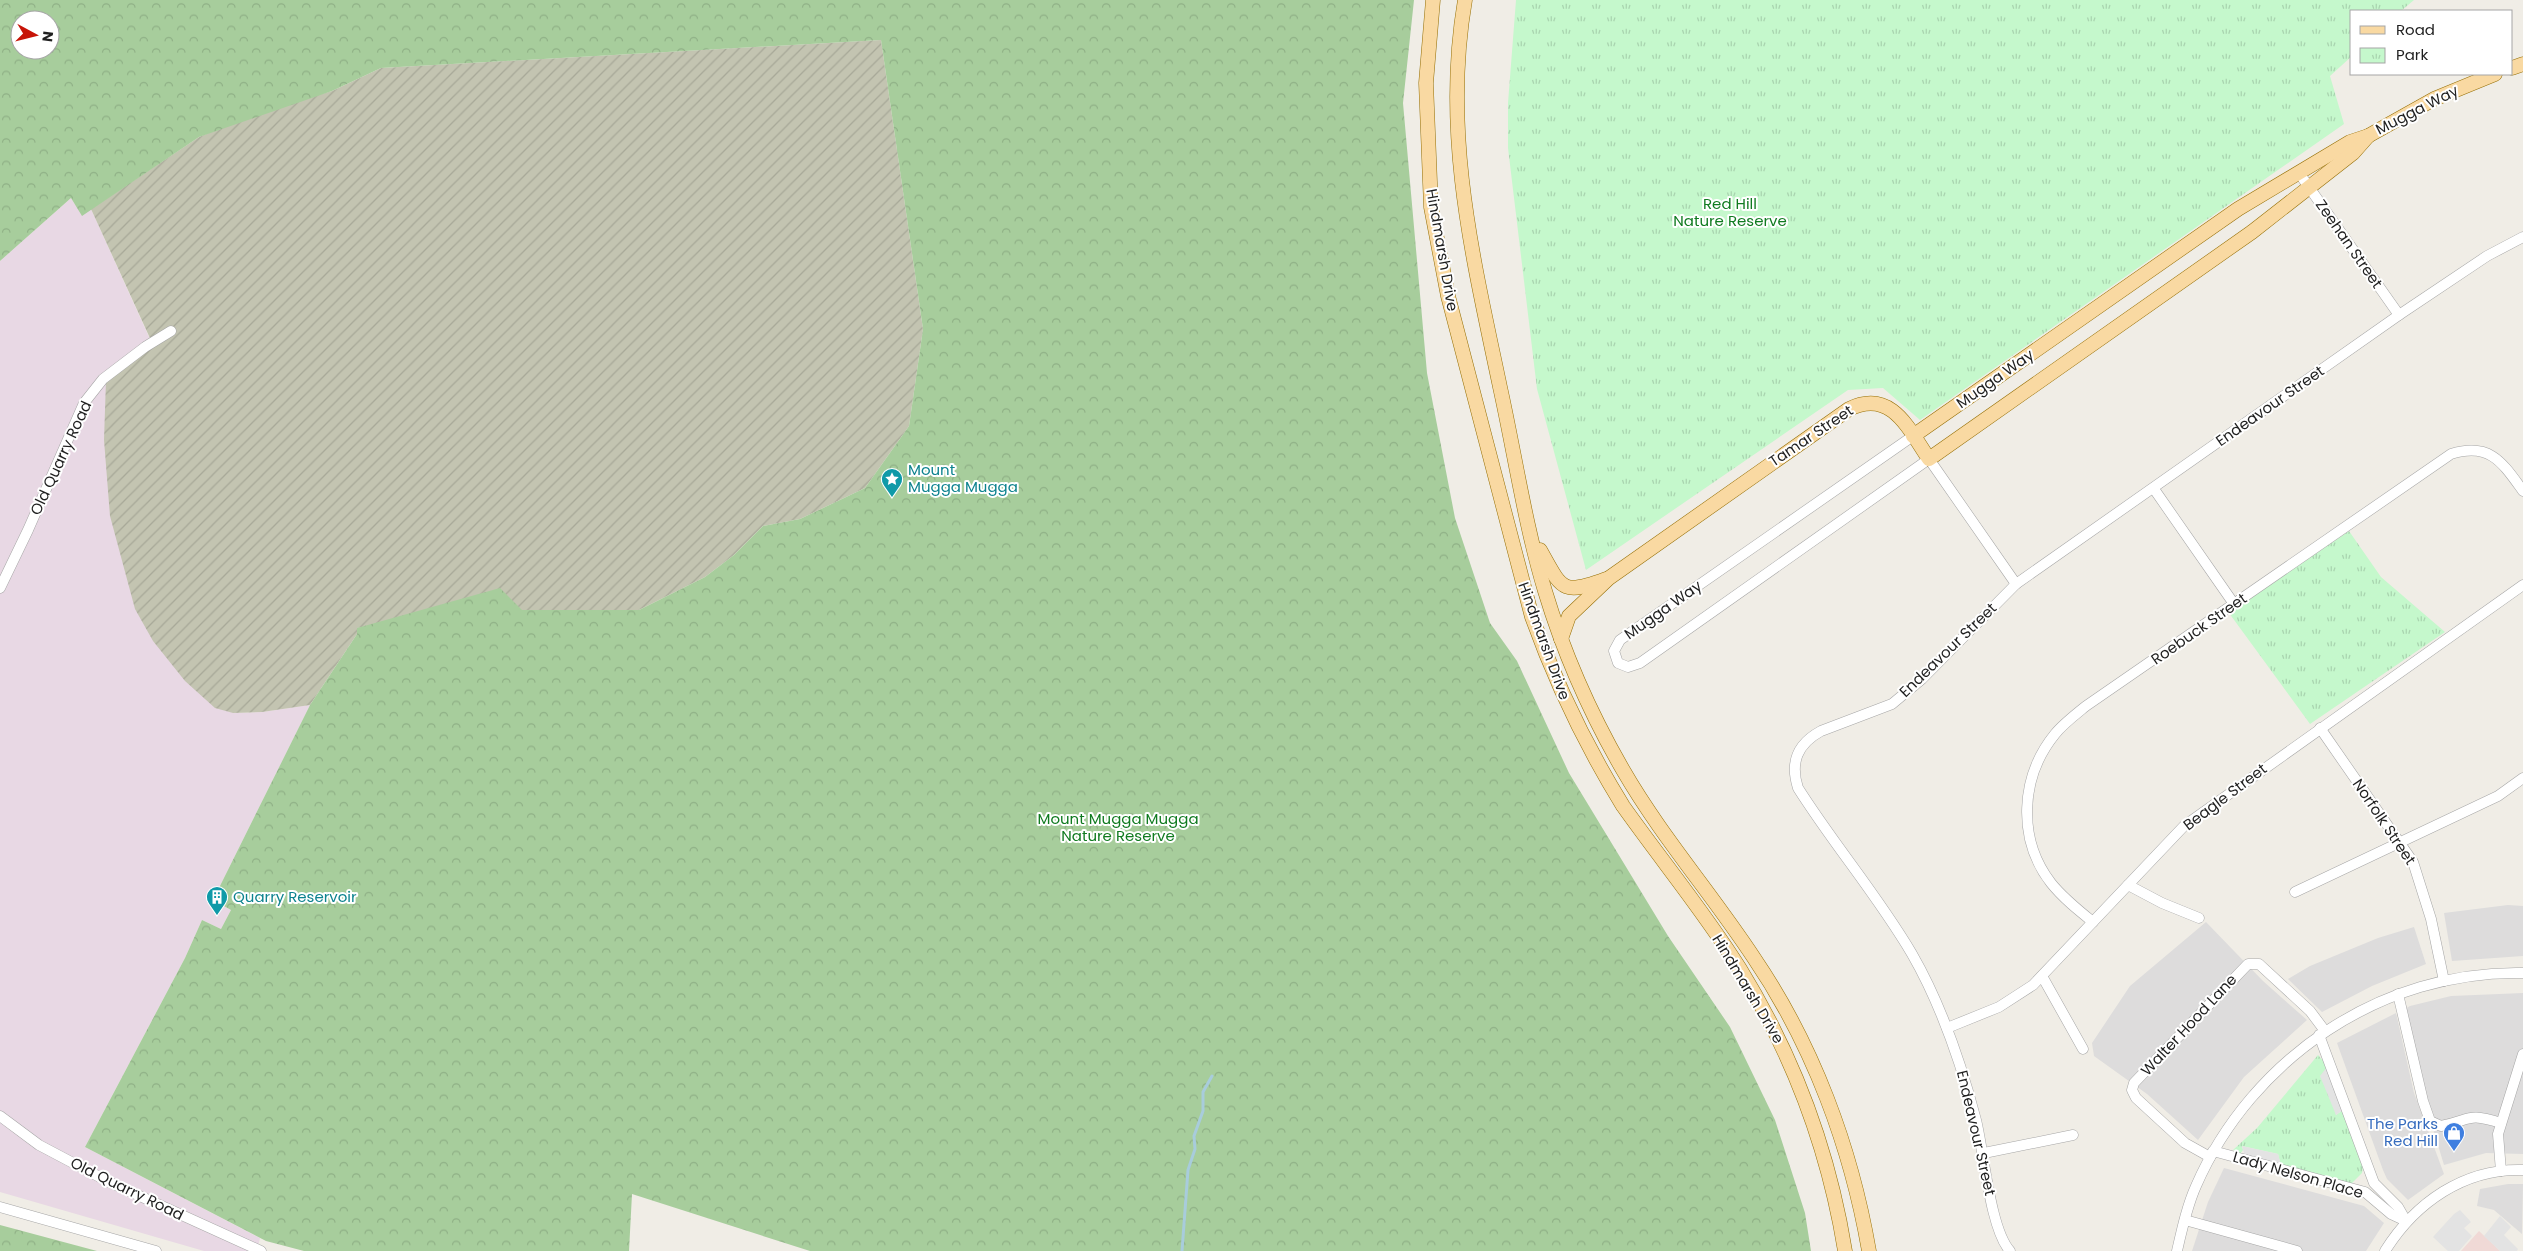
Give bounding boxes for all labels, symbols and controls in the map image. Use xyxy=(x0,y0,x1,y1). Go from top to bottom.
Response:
north arrow xyxy=(10,10,60,60)
legend xyxy=(2350,10,2513,75)
text: Road xyxy=(2396,19,2435,40)
text: N xyxy=(37,30,58,43)
text: Park xyxy=(2396,44,2428,65)
street label: Mugga Way xyxy=(2372,79,2462,139)
street label: Hindmarsh Drive xyxy=(1421,187,1464,313)
park label: Red Hill Nature Reserve xyxy=(1673,193,1787,231)
street label: Zeehan Street xyxy=(2311,195,2388,292)
street label: Mugga Way xyxy=(1952,344,2038,413)
street label: Endeavour Street xyxy=(2211,360,2328,451)
street label: Old Quarry Road xyxy=(25,397,96,518)
street label: Tamar Street xyxy=(1764,400,1857,472)
place label: Mount Mugga Mugga xyxy=(908,459,1018,497)
place icon: Mount Mugga Mugga xyxy=(880,467,904,498)
street label: Mugga Way xyxy=(1620,575,1706,644)
street label: Hindmarsh Drive xyxy=(1513,579,1576,703)
street label: Roebuck Street xyxy=(2147,588,2251,669)
street label: Endeavour Street xyxy=(1894,598,2001,702)
street label: Beagle Street xyxy=(2179,758,2271,835)
street label: Norfolk Street xyxy=(2348,775,2421,869)
park label: Mount Mugga Mugga Nature Reserve xyxy=(1037,808,1199,846)
building icon: Quarry Reservoir xyxy=(205,885,229,916)
place label: Quarry Reservoir xyxy=(233,886,357,907)
street label: Hindmarsh Drive xyxy=(1707,930,1789,1047)
street label: Walter Hood Lane xyxy=(2136,969,2241,1080)
street label: Endeavour Street xyxy=(1952,1068,2001,1198)
place label: The Parks Red Hill xyxy=(2367,1113,2438,1151)
shop icon: The Parks Red Hill xyxy=(2442,1121,2466,1152)
street label: Lady Nelson Place xyxy=(2231,1146,2366,1203)
street label: Old Quarry Road xyxy=(67,1152,187,1225)

